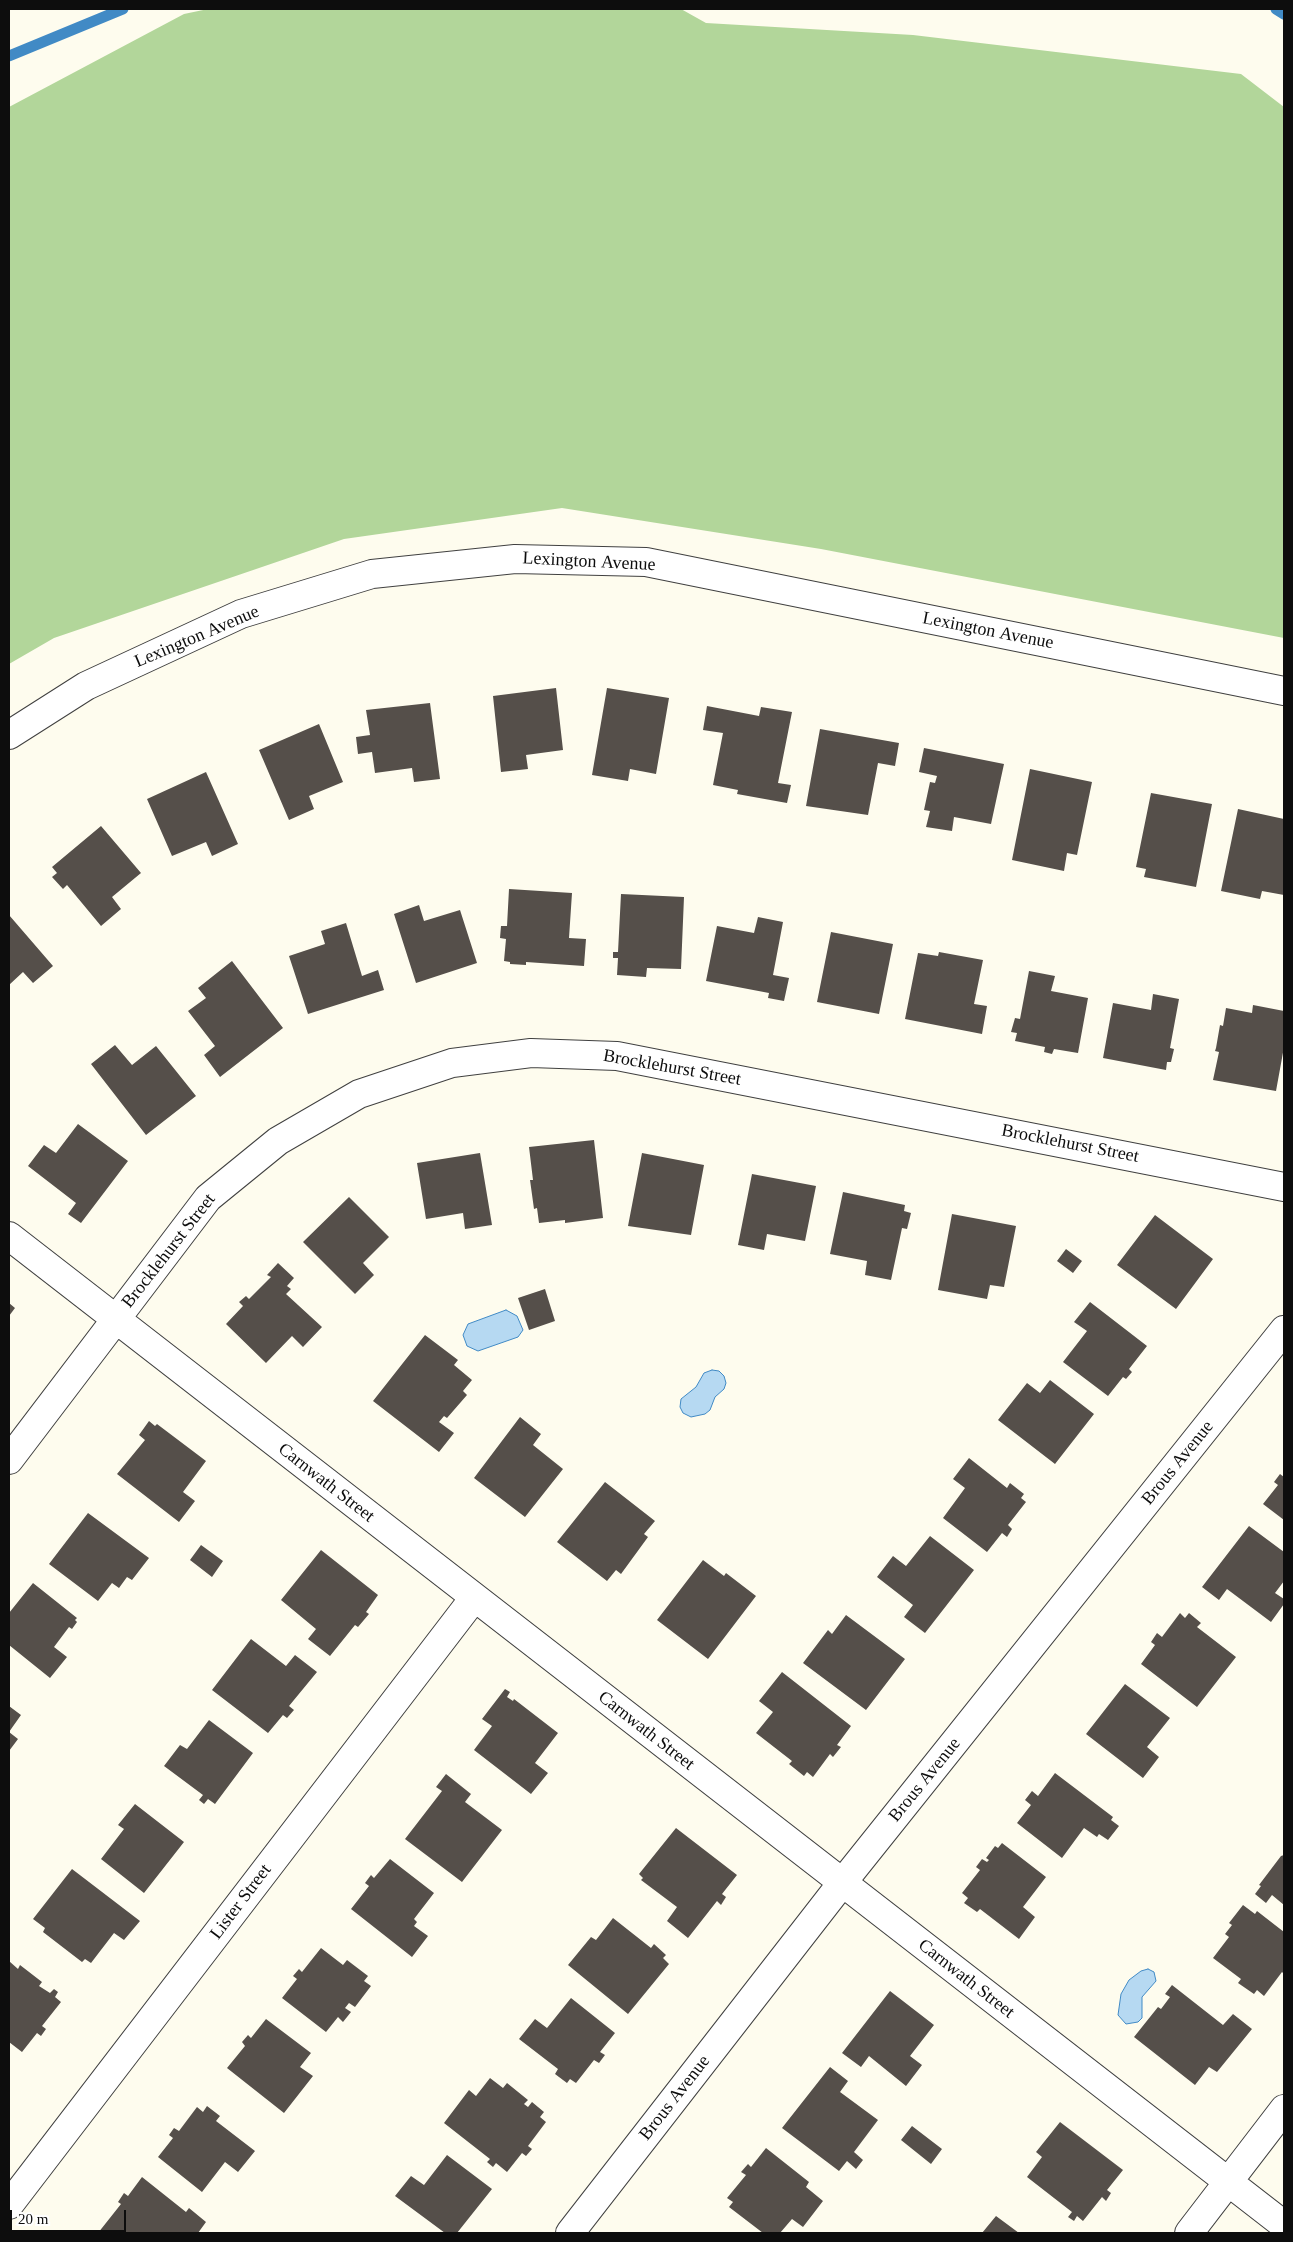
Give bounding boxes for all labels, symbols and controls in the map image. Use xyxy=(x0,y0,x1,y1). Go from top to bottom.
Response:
street label: Lexington Avenue xyxy=(522,548,656,576)
street label: Lexington Avenue xyxy=(132,601,262,673)
street label: Lexington Avenue xyxy=(921,608,1055,654)
street label: Brocklehurst Street xyxy=(601,1045,743,1091)
street label: Brocklehurst Street xyxy=(999,1120,1141,1168)
street label: Brocklehurst Street xyxy=(118,1189,220,1313)
street label: Brous Avenue xyxy=(1137,1417,1219,1509)
street label: Carnwath Street xyxy=(273,1439,379,1527)
street label: Carnwath Street xyxy=(593,1687,699,1775)
street label: Brous Avenue xyxy=(884,1734,966,1826)
street label: Lister Street xyxy=(206,1860,276,1944)
street label: Carnwath Street xyxy=(913,1935,1019,2023)
street label: Brous Avenue xyxy=(635,2051,715,2145)
scale bar xyxy=(12,2200,129,2232)
text: 20 m xyxy=(18,2211,48,2227)

